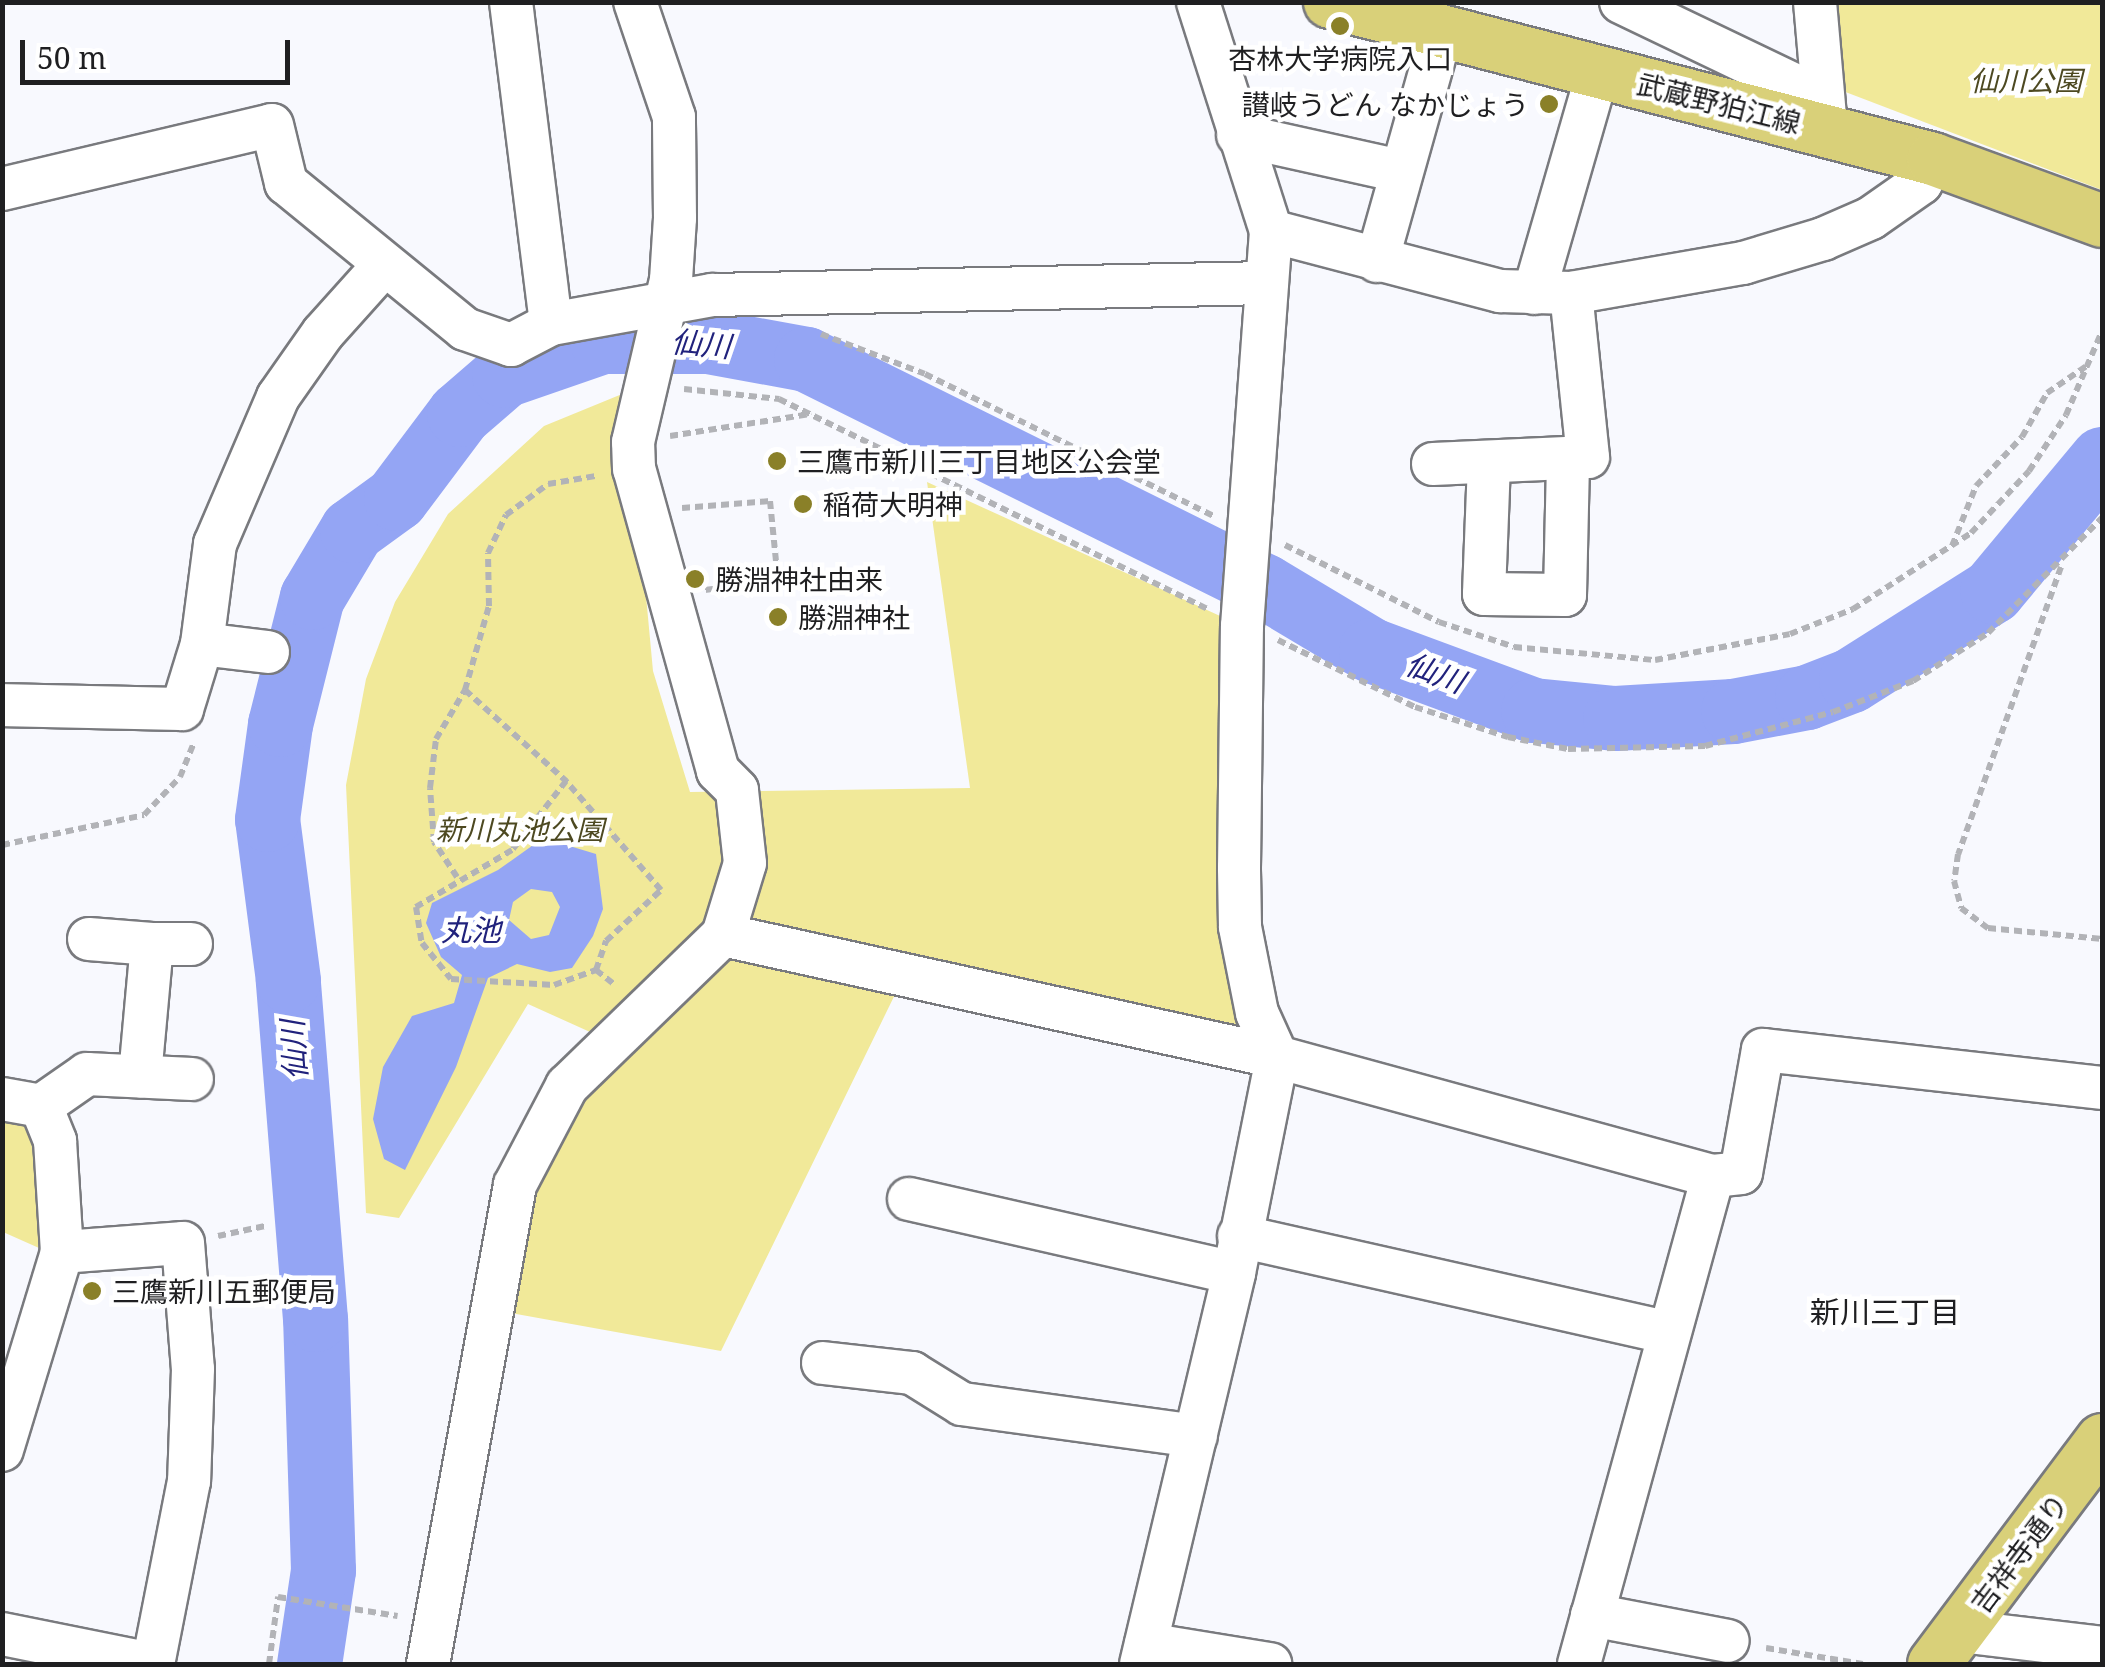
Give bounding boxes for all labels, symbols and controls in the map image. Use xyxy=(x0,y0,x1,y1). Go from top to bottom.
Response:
marker: 杏林大学病院入口 xyxy=(1329,15,1351,37)
scale bar xyxy=(25,20,295,82)
text: 50 m xyxy=(37,37,107,78)
place label: 杏林大学病院入口 xyxy=(1228,41,1452,75)
park label: 仙川公園 xyxy=(1970,63,2082,97)
street label: 武蔵野狛江線 xyxy=(1633,66,1805,140)
place label: 讃岐うどん なかじょう xyxy=(1242,87,1529,121)
marker: 讃岐うどん なかじょう xyxy=(1538,93,1560,115)
water label: 仙川 xyxy=(670,323,732,365)
place label: 三鷹市新川三丁目地区公会堂 xyxy=(797,444,1161,478)
marker: 三鷹市新川三丁目地区公会堂 xyxy=(766,450,788,472)
place label: 稲荷大明神 xyxy=(823,487,963,521)
marker: 稲荷大明神 xyxy=(792,493,814,515)
place label: 勝淵神社由来 xyxy=(715,562,883,596)
marker: 勝淵神社由来 xyxy=(684,568,706,590)
place label: 勝淵神社 xyxy=(798,600,910,634)
marker: 勝淵神社 xyxy=(767,606,789,628)
water label: 仙川 xyxy=(1401,646,1469,700)
park label: 新川丸池公園 xyxy=(436,812,604,846)
water label: 丸池 xyxy=(441,912,501,948)
water label: 仙川 xyxy=(274,1019,314,1081)
place label: 三鷹新川五郵便局 xyxy=(112,1274,336,1308)
marker: 三鷹新川五郵便局 xyxy=(81,1280,103,1302)
district label: 新川三丁目 xyxy=(1810,1294,1960,1330)
street label: 吉祥寺通り xyxy=(1963,1487,2075,1619)

